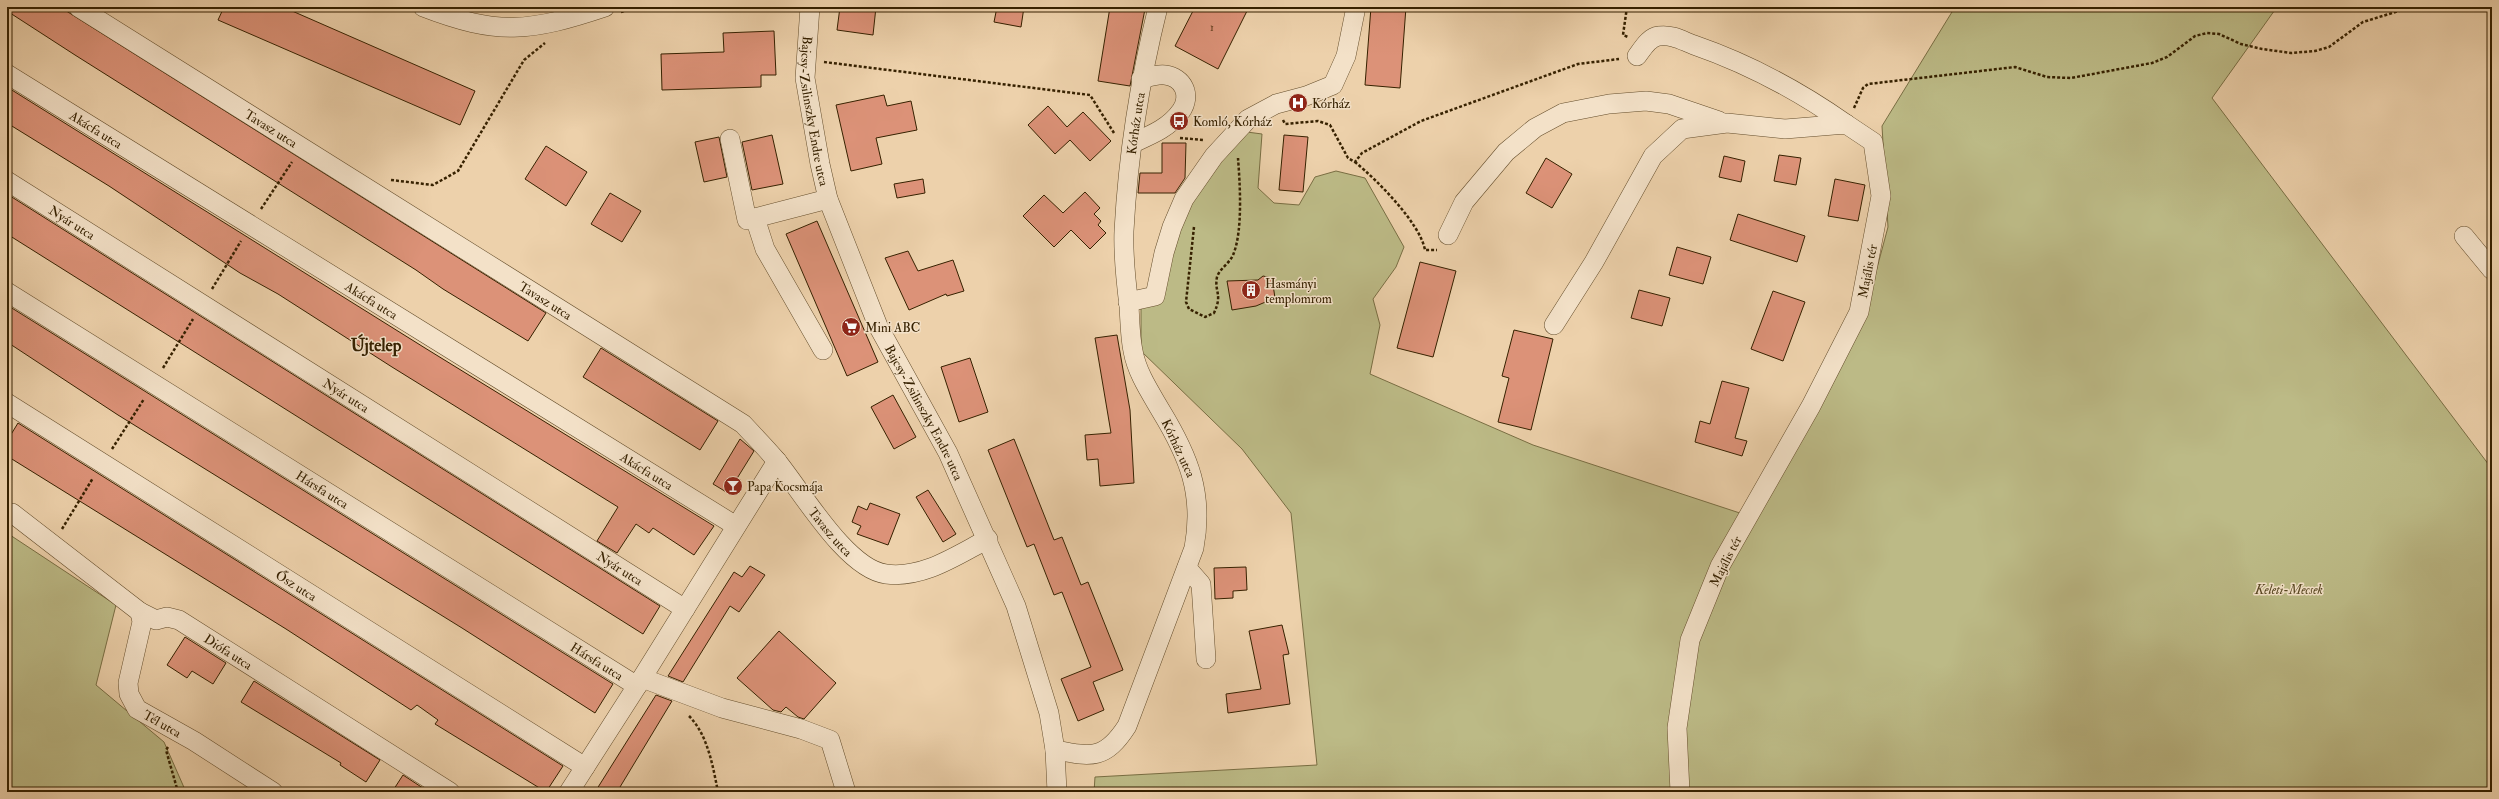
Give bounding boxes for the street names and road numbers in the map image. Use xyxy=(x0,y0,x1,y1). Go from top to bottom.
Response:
street label: Bajcsy-Zsilinszky Endre utca xyxy=(795,36,832,188)
street label: Kórház utca xyxy=(1124,91,1149,156)
street label: Tavasz utca xyxy=(241,106,301,152)
street label: Akácfa utca xyxy=(66,107,125,153)
street label: Nyár utca xyxy=(46,202,98,244)
street label: Majális tér xyxy=(1855,243,1881,300)
street label: Akácfa utca xyxy=(341,278,401,324)
street label: Tavasz utca xyxy=(516,279,575,324)
street label: Bajcsy-Zsilinszky Endre utca xyxy=(881,342,966,484)
street label: Nyár utca xyxy=(320,375,372,417)
street label: Kórház utca xyxy=(1158,417,1199,481)
street label: Akácfa utca xyxy=(616,449,676,494)
street label: Hársfa utca xyxy=(293,468,352,513)
street label: Tavasz utca xyxy=(805,505,856,561)
street label: Majális tér xyxy=(1706,533,1746,589)
street label: Nyár utca xyxy=(594,548,646,590)
street label: Ősz utca xyxy=(272,566,320,605)
street label: Diófa utca xyxy=(201,631,256,674)
street label: Hársfa utca xyxy=(567,639,626,685)
street label: Tél utca xyxy=(140,707,184,742)

